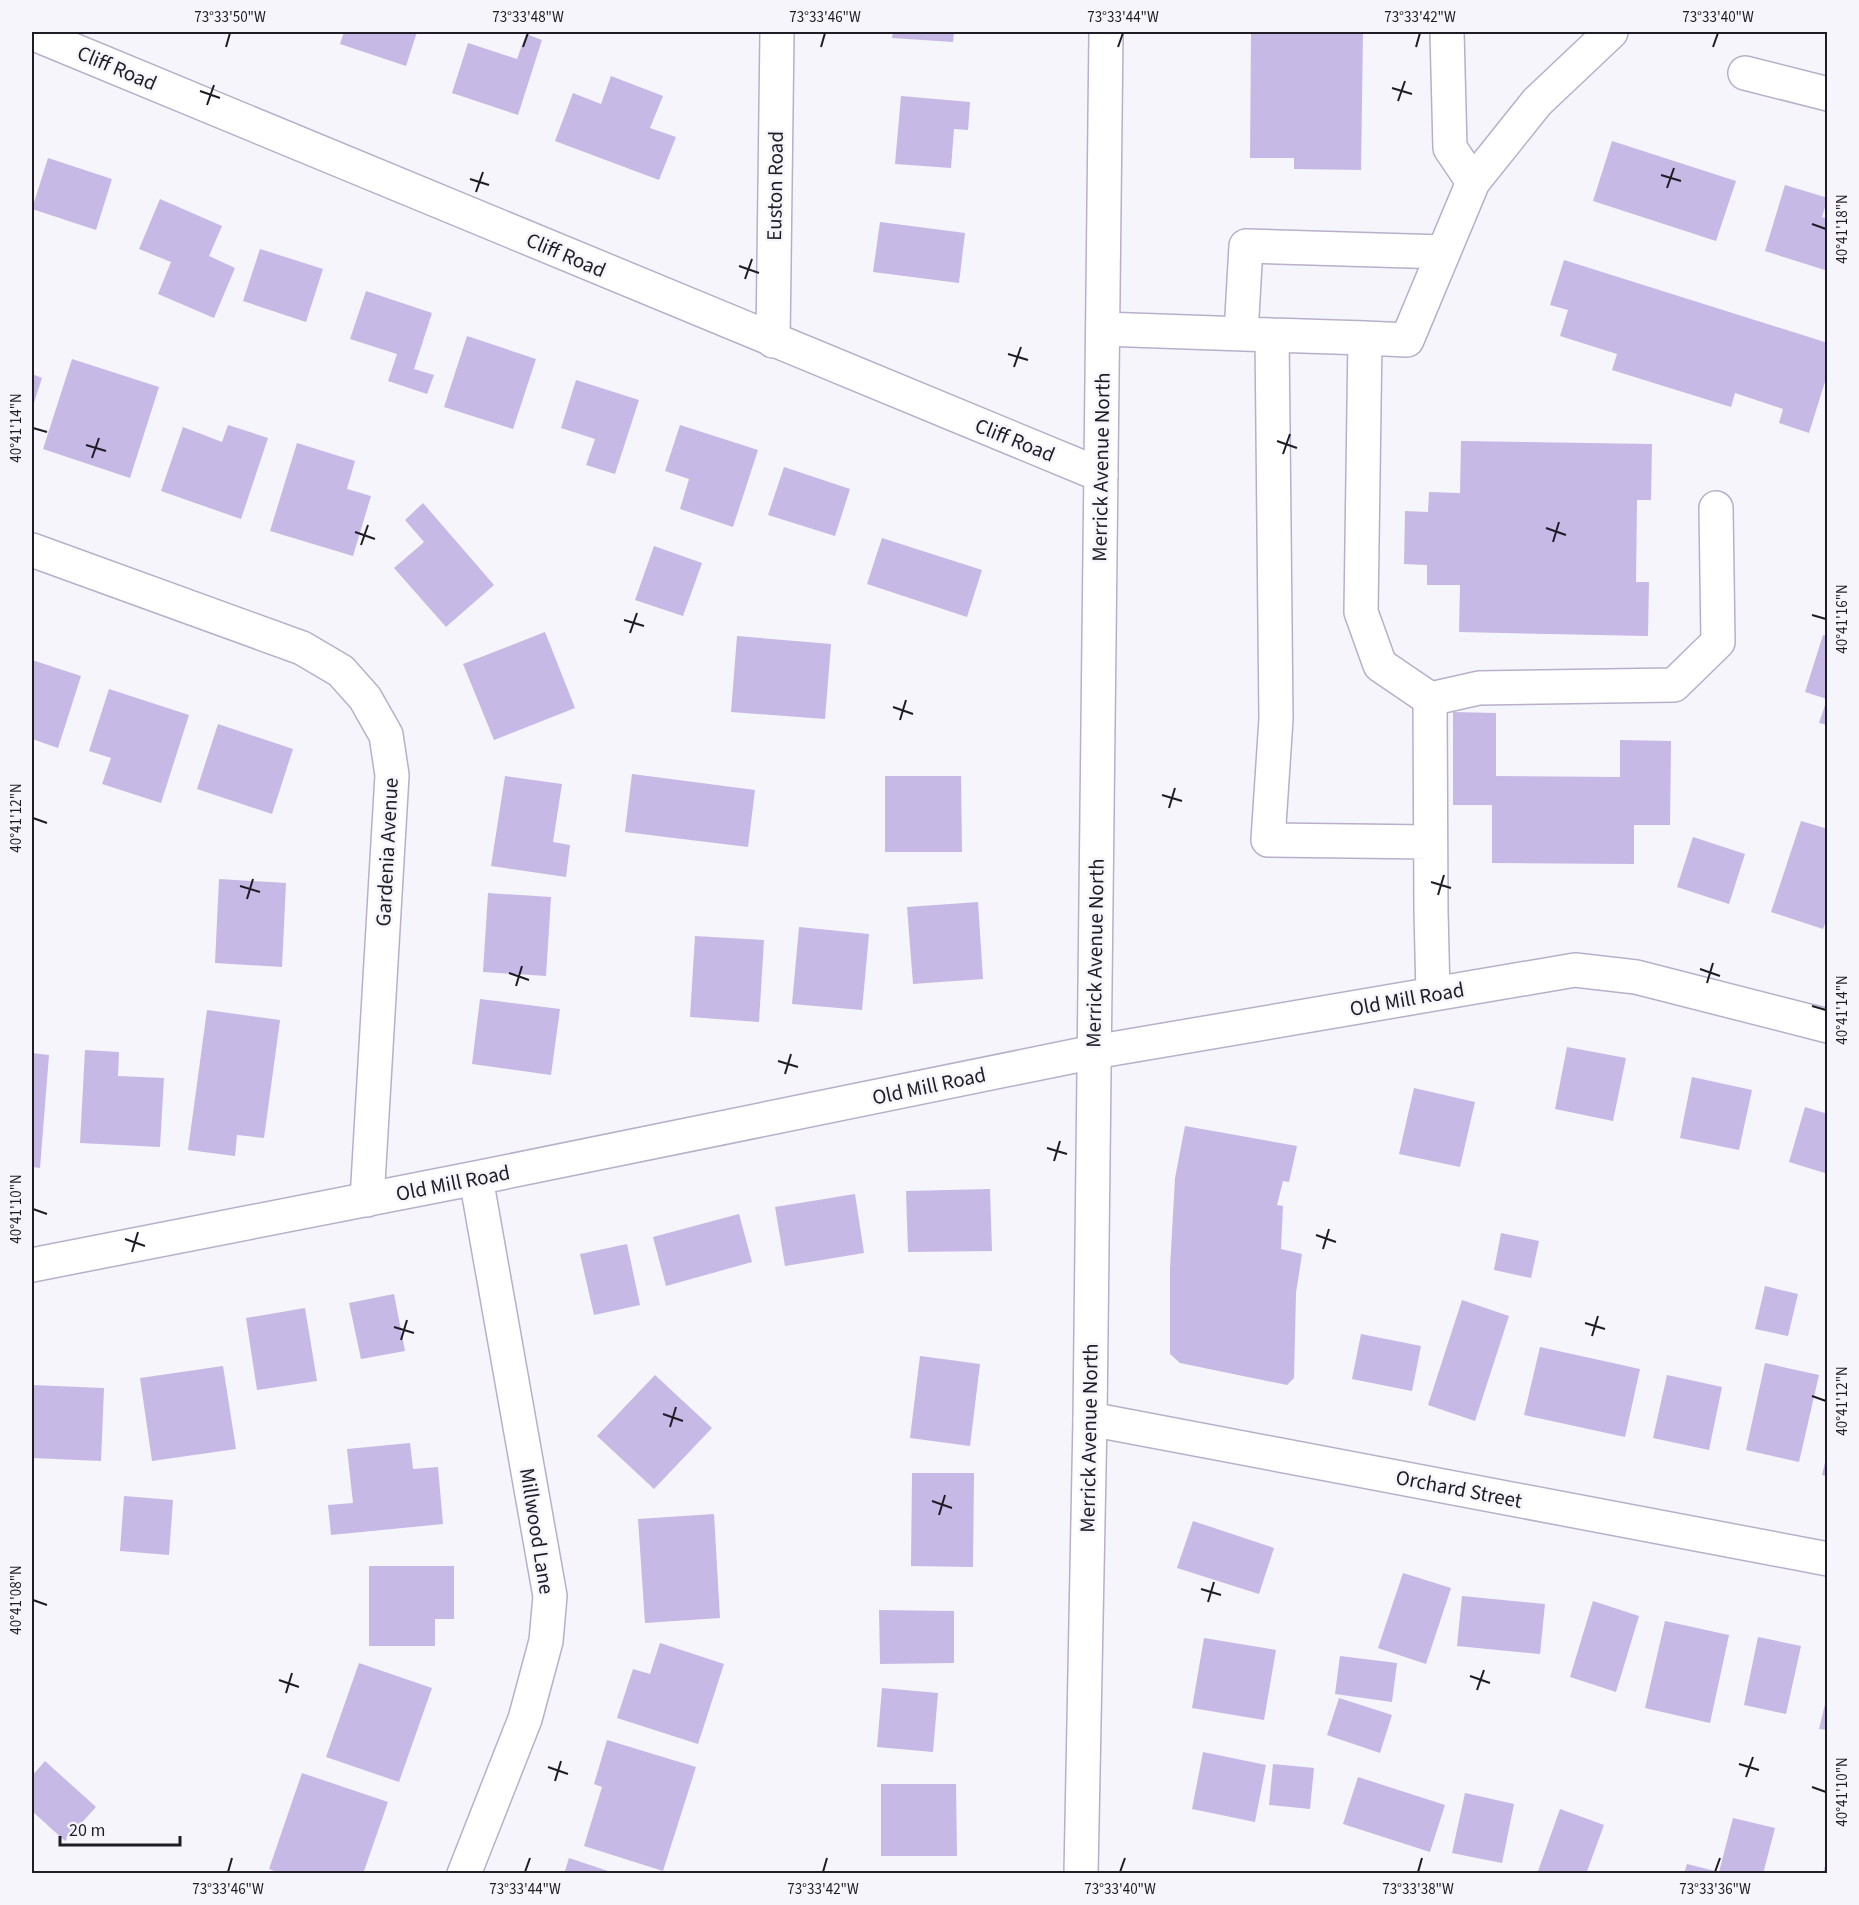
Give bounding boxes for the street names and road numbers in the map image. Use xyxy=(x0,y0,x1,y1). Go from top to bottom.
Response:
street label: Cliff Road xyxy=(73,38,161,98)
street label: Euston Road xyxy=(759,131,791,241)
street label: Cliff Road xyxy=(522,225,610,285)
street label: Merrick Avenue North xyxy=(1084,372,1118,562)
street label: Cliff Road xyxy=(970,410,1060,470)
street label: Gardenia Avenue xyxy=(368,777,406,927)
street label: Merrick Avenue North xyxy=(1078,858,1112,1048)
street label: Old Mill Road xyxy=(1347,974,1467,1024)
street label: Old Mill Road xyxy=(869,1059,989,1113)
street label: Old Mill Road xyxy=(393,1157,513,1209)
street label: Merrick Avenue North xyxy=(1072,1343,1106,1533)
street label: Orchard Street xyxy=(1393,1462,1525,1516)
street label: Millwood Lane xyxy=(512,1466,562,1596)

